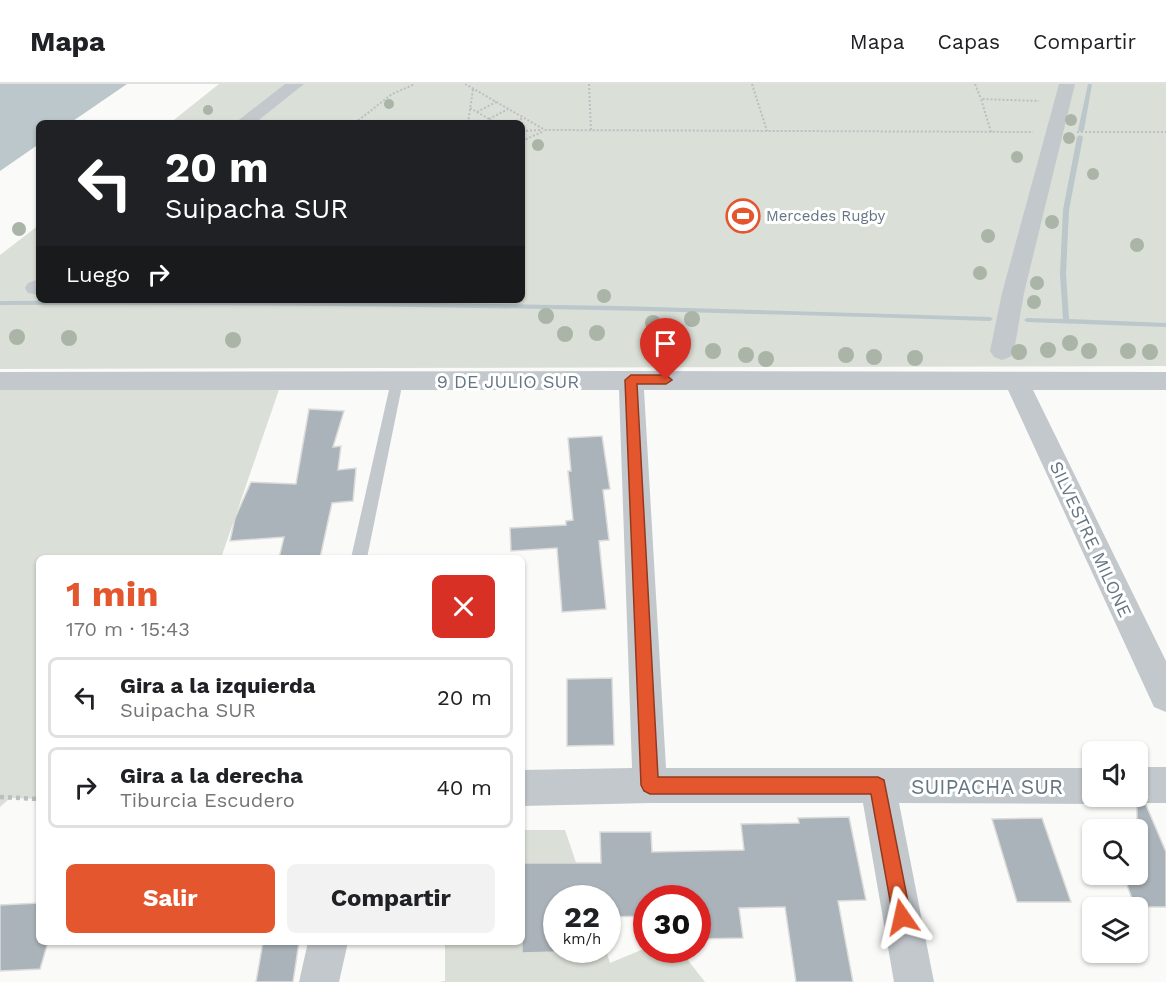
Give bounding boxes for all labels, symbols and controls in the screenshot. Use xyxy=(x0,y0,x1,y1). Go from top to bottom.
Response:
text: Mapa xyxy=(30,25,105,58)
text: Mapa xyxy=(850,29,905,54)
text: Capas xyxy=(938,29,1000,54)
text: Compartir xyxy=(1033,29,1136,54)
text: 20 m xyxy=(165,143,269,192)
icon: left xyxy=(66,144,144,222)
text: Suipacha SUR xyxy=(165,193,348,225)
sports icon: Mercedes Rugby xyxy=(725,198,761,234)
place label: Mercedes Rugby xyxy=(766,207,886,225)
icon: right xyxy=(142,258,175,291)
text: Luego xyxy=(66,262,130,287)
pin xyxy=(640,318,691,380)
icon: arrive xyxy=(649,327,682,360)
street label: 9 DE JULIO SUR xyxy=(437,371,579,392)
street label: SILVESTRE MILONE xyxy=(1046,458,1136,620)
text: 1 min xyxy=(66,573,158,615)
button: close xyxy=(432,575,495,638)
text: 170 m · 15:43 xyxy=(66,617,190,641)
text: Gira a la izquierda xyxy=(120,673,316,698)
icon: left xyxy=(69,681,102,714)
text: 20 m xyxy=(437,685,492,710)
text: Suipacha SUR xyxy=(120,698,256,722)
map controls xyxy=(1082,741,1148,963)
button: sound xyxy=(1082,741,1148,807)
text: Gira a la derecha xyxy=(120,763,303,788)
icon: right xyxy=(69,771,102,804)
street label: SUIPACHA SUR xyxy=(911,774,1063,799)
text: 40 m xyxy=(436,775,492,800)
text: Tiburcia Escudero xyxy=(120,788,295,812)
button: search xyxy=(1082,819,1148,885)
button: Salir xyxy=(66,864,275,933)
button: Compartir xyxy=(287,864,495,933)
speed limit sign: 30 xyxy=(633,885,711,963)
position arrow xyxy=(870,885,934,949)
button: layers xyxy=(1082,897,1148,963)
text: 22 xyxy=(564,899,600,934)
text: km/h xyxy=(563,930,601,948)

